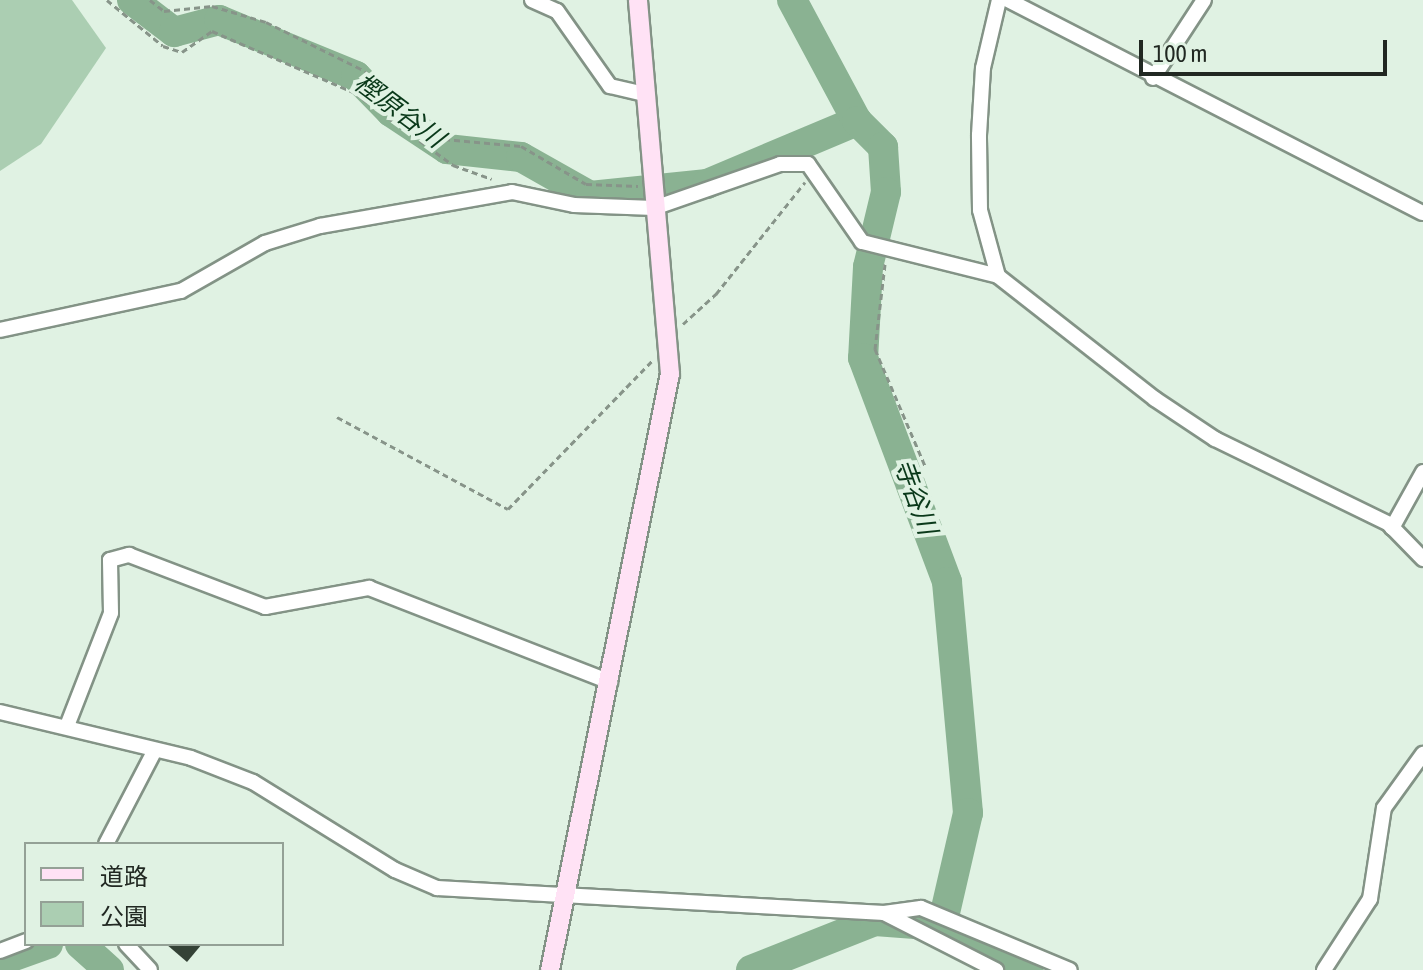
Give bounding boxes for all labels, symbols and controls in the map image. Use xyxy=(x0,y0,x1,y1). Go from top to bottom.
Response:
scale bar xyxy=(1143,24,1391,74)
text: 100 m xyxy=(1153,40,1207,67)
water label: 樫原谷川 xyxy=(348,67,450,155)
water label: 寺谷川 xyxy=(887,455,943,539)
legend xyxy=(24,842,284,946)
text: 道路 xyxy=(100,863,148,890)
text: 公園 xyxy=(100,903,148,930)

